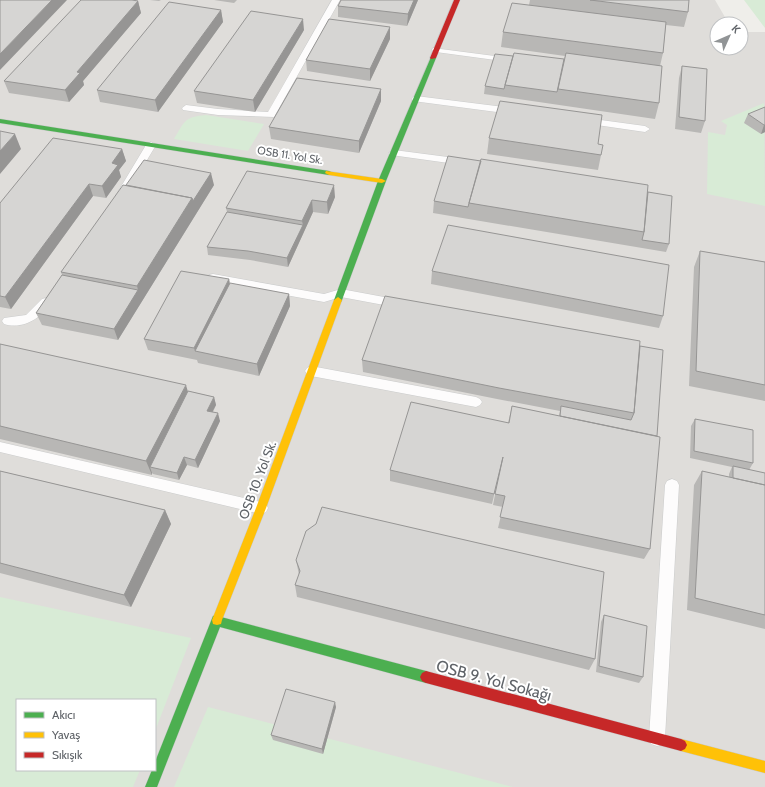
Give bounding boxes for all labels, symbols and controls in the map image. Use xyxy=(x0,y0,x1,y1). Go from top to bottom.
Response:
north arrow xyxy=(709,16,749,56)
text: K xyxy=(729,22,744,36)
street label: OSB 11. Yol Sk. xyxy=(256,143,324,167)
street label: OSB 10. Yol Sk. xyxy=(235,438,279,521)
street label: OSB 9. Yol Sokağı xyxy=(434,656,554,705)
legend xyxy=(16,699,156,771)
text: Akıcı xyxy=(52,707,75,722)
text: Yavaş xyxy=(51,727,80,742)
text: Sıkışık xyxy=(52,747,83,762)

